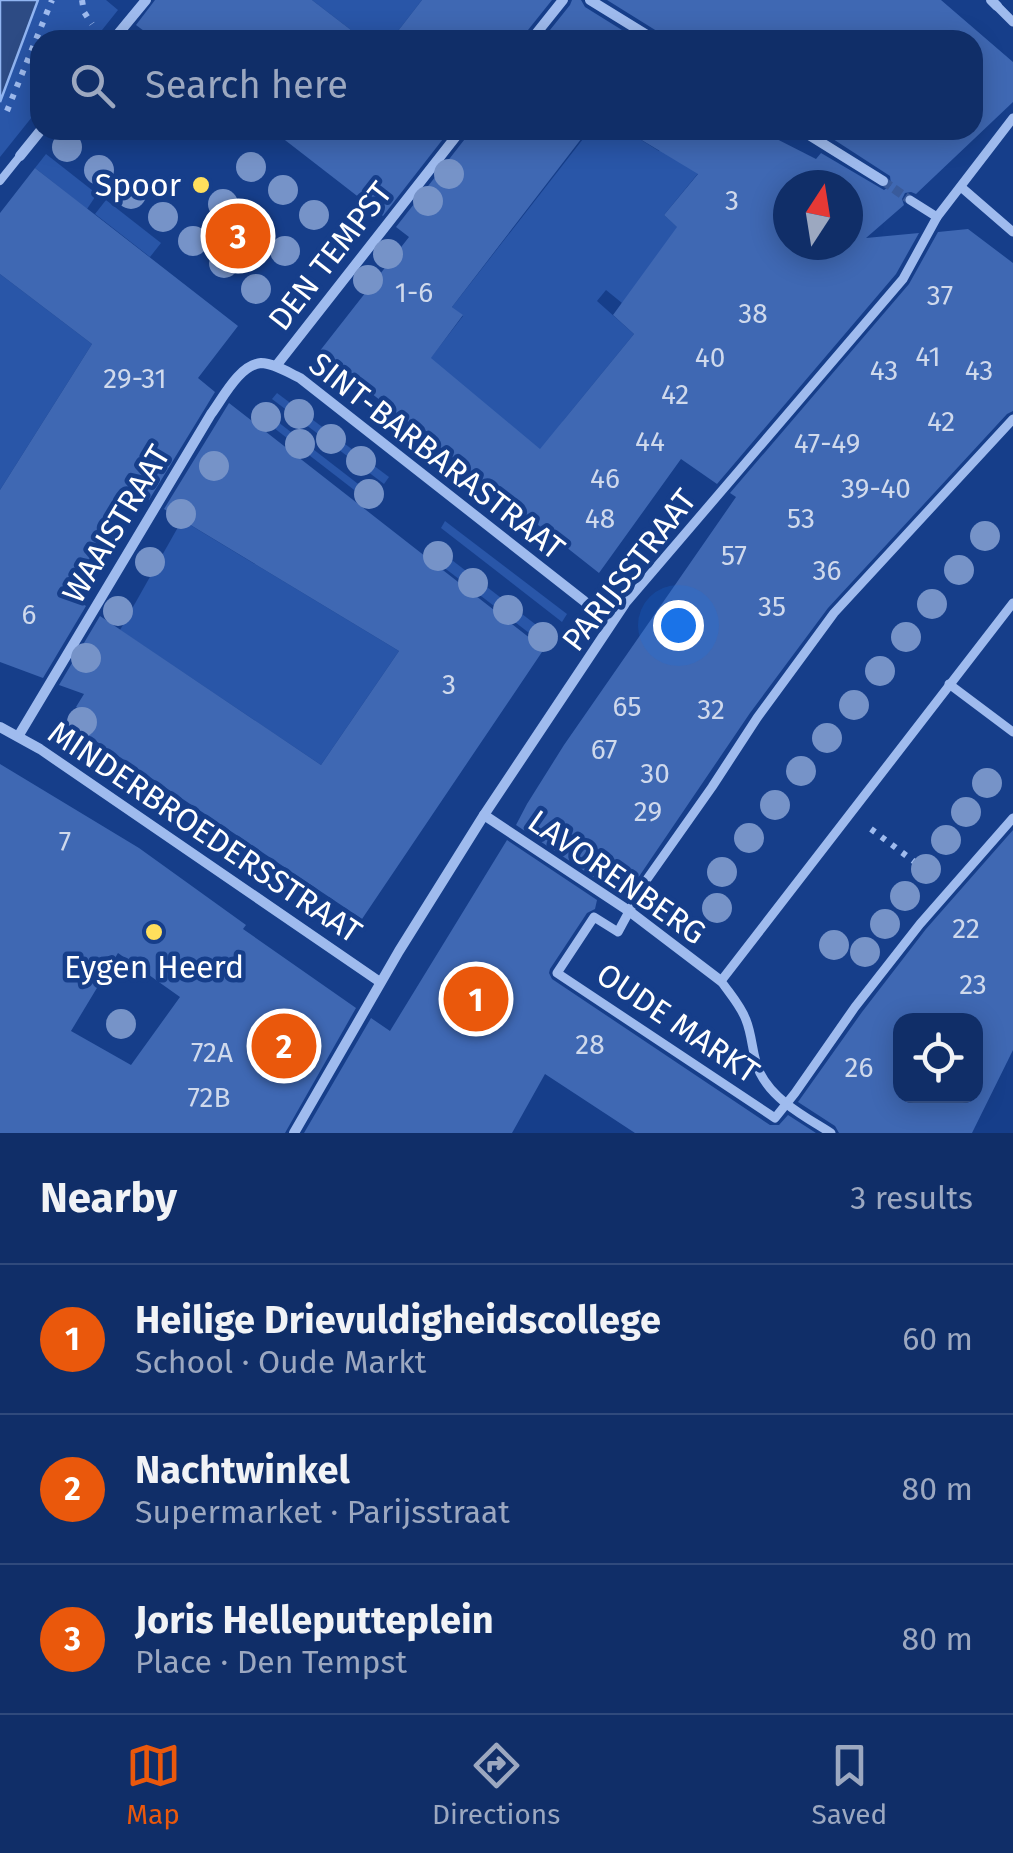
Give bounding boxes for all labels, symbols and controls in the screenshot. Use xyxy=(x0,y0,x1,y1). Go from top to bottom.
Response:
search box xyxy=(30,30,983,140)
icon: search xyxy=(65,58,120,113)
text: Search here xyxy=(145,62,348,108)
place label: Spoor xyxy=(95,166,182,204)
north arrow xyxy=(773,170,863,260)
marker: Spoor xyxy=(190,174,212,196)
street label: DEN TEMPST xyxy=(260,174,400,338)
house number: 3 xyxy=(725,184,739,217)
pin: 3 xyxy=(206,198,270,274)
house number: 1-6 xyxy=(395,276,433,309)
house number: 37 xyxy=(927,279,953,312)
house number: 38 xyxy=(738,297,768,330)
house number: 41 xyxy=(915,340,941,373)
house number: 40 xyxy=(695,341,725,374)
street label: SINT-BARBARASTRAAT xyxy=(302,345,572,568)
house number: 43 xyxy=(870,354,898,387)
house number: 43 xyxy=(965,354,993,387)
house number: 29-31 xyxy=(103,362,167,395)
house number: 42 xyxy=(661,378,689,411)
house number: 42 xyxy=(927,405,955,438)
house number: 44 xyxy=(635,425,665,458)
house number: 47-49 xyxy=(794,427,860,460)
street label: WAAISTRAAT xyxy=(54,438,178,610)
house number: 46 xyxy=(590,462,620,495)
house number: 39-40 xyxy=(841,472,911,505)
street label: PARIJSSTRAAT xyxy=(554,481,704,658)
house number: 48 xyxy=(585,502,615,535)
house number: 53 xyxy=(787,502,815,535)
house number: 57 xyxy=(721,539,747,572)
house number: 36 xyxy=(813,554,841,587)
house number: 35 xyxy=(758,590,786,623)
house number: 6 xyxy=(22,598,36,631)
your location xyxy=(653,600,704,651)
house number: 3 xyxy=(442,668,456,701)
house number: 65 xyxy=(613,690,641,723)
house number: 32 xyxy=(697,693,725,726)
street label: MINDERBROEDERSSTRAAT xyxy=(41,713,369,951)
house number: 67 xyxy=(591,733,617,766)
house number: 30 xyxy=(640,757,670,790)
house number: 29 xyxy=(634,795,662,828)
street label: LAVORENBERG xyxy=(521,802,713,952)
house number: 7 xyxy=(59,825,71,858)
house number: 22 xyxy=(952,912,980,945)
marker: Eygen Heerd xyxy=(143,921,165,943)
place label: Eygen Heerd xyxy=(64,948,244,986)
street label: OUDE MARKT xyxy=(590,955,767,1091)
pin: 1 xyxy=(444,962,508,1036)
house number: 23 xyxy=(959,968,987,1001)
pin: 2 xyxy=(252,1008,316,1084)
map controls xyxy=(893,1013,983,1103)
button: locate xyxy=(893,1013,983,1103)
house number: 28 xyxy=(575,1028,605,1061)
house number: 72A xyxy=(191,1036,233,1069)
house number: 26 xyxy=(845,1051,873,1084)
house number: 72B xyxy=(188,1081,230,1114)
text: Nearby xyxy=(40,1173,177,1223)
text: 3 results xyxy=(850,1179,973,1217)
text: Heilige Drievuldigheidscollege xyxy=(135,1297,661,1343)
text: 1 xyxy=(65,1320,80,1358)
text: 60 m xyxy=(902,1320,973,1358)
text: School · Oude Markt xyxy=(135,1343,426,1381)
text: Nachtwinkel xyxy=(135,1447,350,1493)
text: 2 xyxy=(64,1470,81,1508)
text: 80 m xyxy=(902,1470,973,1508)
text: Supermarket · Parijsstraat xyxy=(135,1493,510,1531)
text: Joris Helleputteplein xyxy=(135,1597,494,1643)
text: 3 xyxy=(64,1620,81,1658)
text: 80 m xyxy=(902,1620,973,1658)
text: Place · Den Tempst xyxy=(135,1643,407,1681)
tab: Map xyxy=(126,1738,181,1831)
tab: Directions xyxy=(432,1738,560,1831)
tab: Saved xyxy=(812,1738,887,1831)

